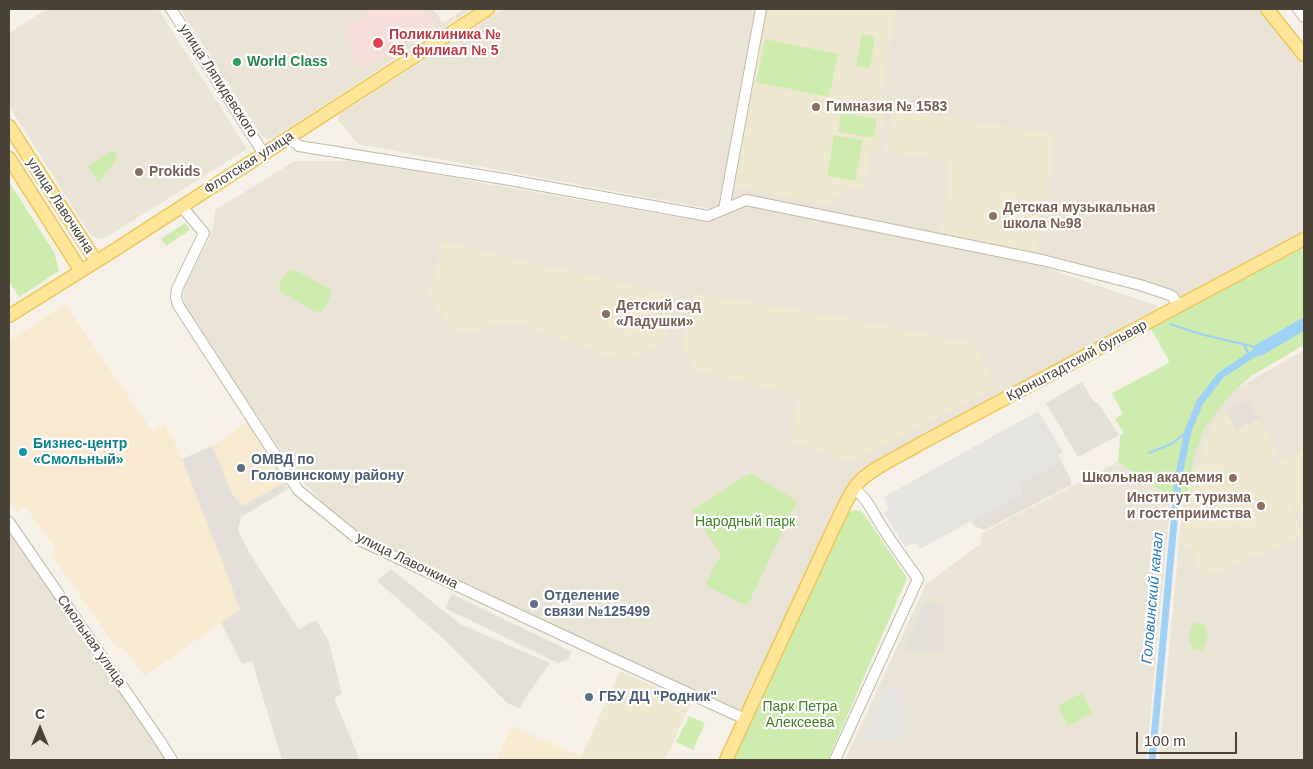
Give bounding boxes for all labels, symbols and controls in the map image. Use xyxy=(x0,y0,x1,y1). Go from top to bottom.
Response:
street label: улица Ляпидевского xyxy=(175,21,261,141)
place label: Поликлиника № 45, филиал № 5 xyxy=(389,27,501,59)
marker: Поликлиника № 45, филиал № 5 xyxy=(371,36,385,50)
place label: World Class xyxy=(247,54,328,70)
marker: World Class xyxy=(231,56,243,68)
place label: Гимназия № 1583 xyxy=(826,99,947,115)
marker: Гимназия № 1583 xyxy=(810,101,822,113)
street label: Флотская улица xyxy=(201,128,297,198)
street label: улица Лавочкина xyxy=(23,155,97,257)
place label: Prokids xyxy=(149,164,200,180)
marker: Prokids xyxy=(133,166,145,178)
place label: Детская музыкальная школа №98 xyxy=(1003,200,1155,232)
marker: Детская музыкальная школа №98 xyxy=(987,210,999,222)
place label: Детский сад «Ладушки» xyxy=(616,298,701,331)
marker: Детский сад «Ладушки» xyxy=(600,308,612,320)
street label: Кронштадтский бульвар xyxy=(1004,317,1150,405)
place label: Бизнес-центр «Смольный» xyxy=(33,436,127,468)
marker: Бизнес-центр «Смольный» xyxy=(17,446,29,458)
place label: ОМВД по Головинскому району xyxy=(251,452,404,484)
marker: ОМВД по Головинскому району xyxy=(235,462,247,474)
place label: Школьная академия xyxy=(1082,470,1223,486)
marker: Школьная академия xyxy=(1227,472,1239,484)
place label: Институт туризма и гостеприимства xyxy=(1127,490,1251,522)
marker: Институт туризма и гостеприимства xyxy=(1255,500,1267,512)
park label: Народный парк xyxy=(695,514,795,530)
street label: улица Лавочкина xyxy=(353,529,461,593)
water label: Головинский канал xyxy=(1138,531,1168,665)
place label: Отделение связи №125499 xyxy=(544,588,650,620)
street label: Смольная улица xyxy=(53,592,129,690)
marker: Отделение связи №125499 xyxy=(528,598,540,610)
place label: ГБУ ДЦ "Родник" xyxy=(599,689,717,705)
marker: ГБУ ДЦ "Родник" xyxy=(583,691,595,703)
park label: Парк Петра Алексеева xyxy=(762,699,838,732)
north arrow xyxy=(15,704,65,754)
text: С xyxy=(35,706,45,722)
scale bar xyxy=(1138,722,1239,754)
text: 100 m xyxy=(1144,732,1186,749)

